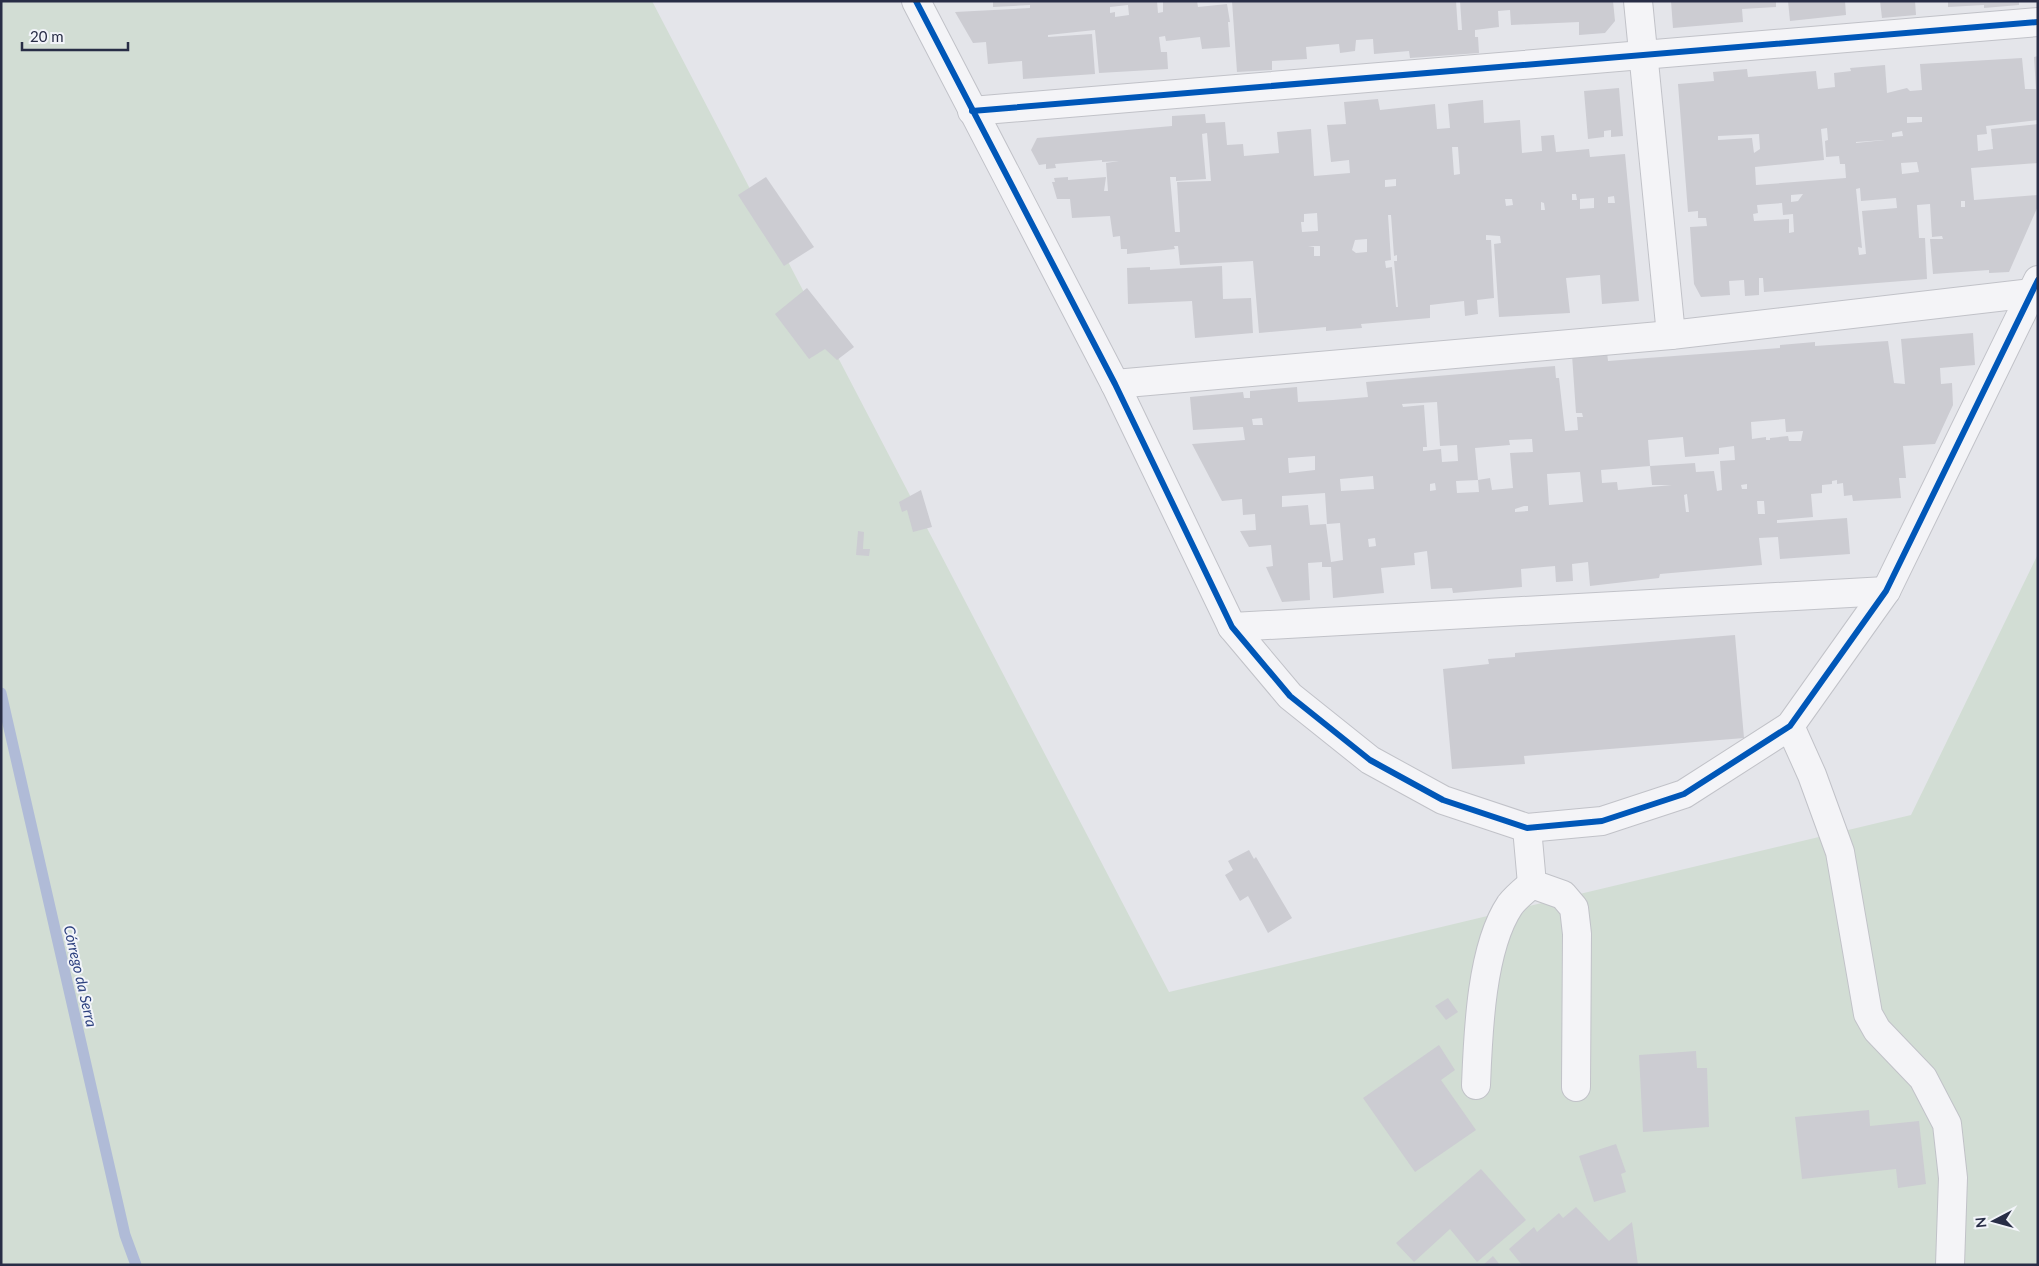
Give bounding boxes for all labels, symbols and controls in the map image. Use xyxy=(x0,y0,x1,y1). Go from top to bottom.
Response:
scale bar xyxy=(22,20,129,52)
text: 20 m xyxy=(30,27,64,45)
water label: Córrego da Serra xyxy=(61,923,102,1029)
north arrow xyxy=(1969,1196,2019,1246)
text: N xyxy=(1972,1216,1990,1229)

